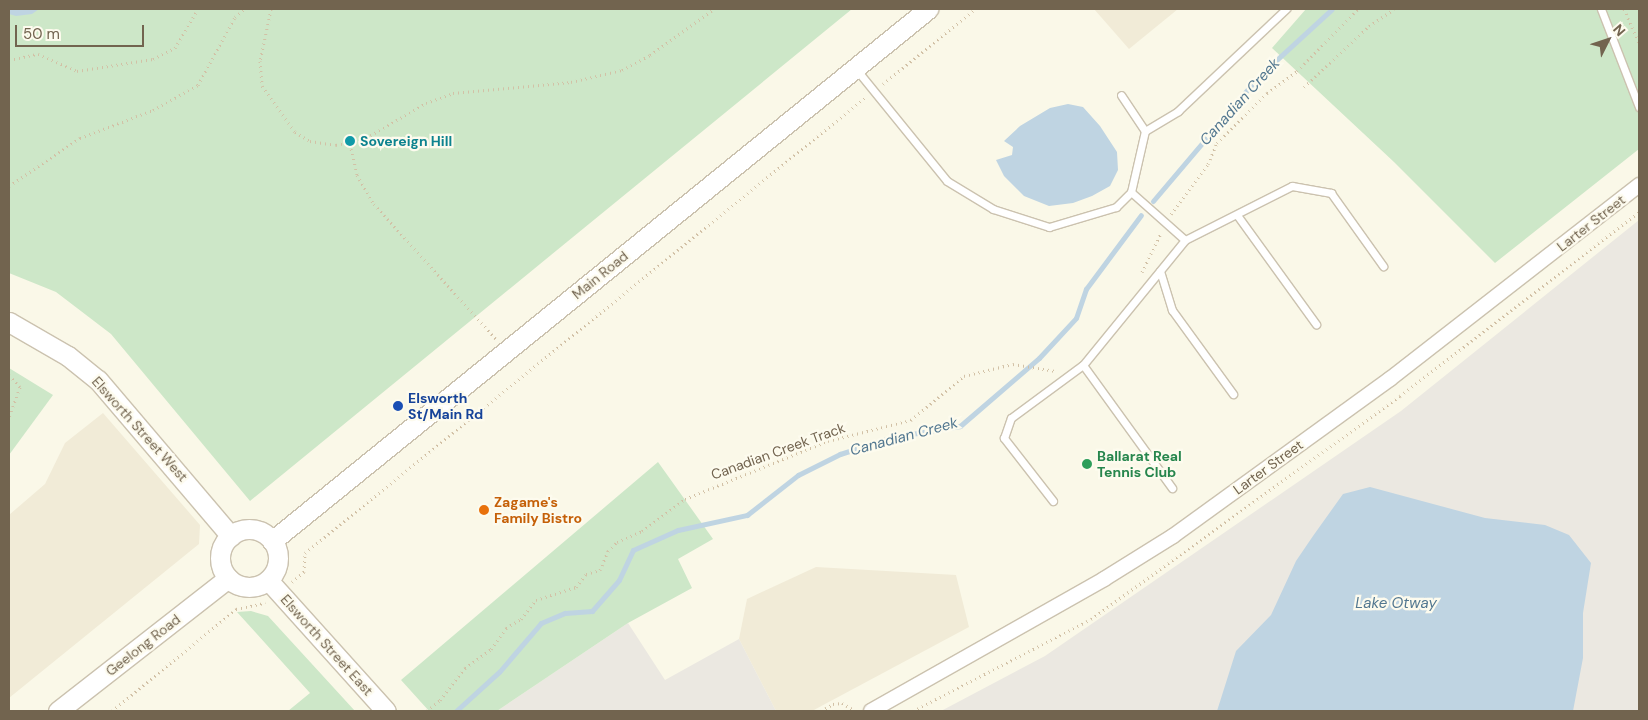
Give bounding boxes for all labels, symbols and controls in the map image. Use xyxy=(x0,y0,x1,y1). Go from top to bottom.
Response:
scale bar xyxy=(18,15,146,47)
north arrow xyxy=(1583,15,1633,65)
text: N xyxy=(1609,20,1629,40)
text: 50 m xyxy=(23,24,60,44)
water label: Canadian Creek xyxy=(1196,55,1284,149)
place label: Sovereign Hill xyxy=(360,133,452,149)
marker: Sovereign Hill xyxy=(344,135,356,147)
street label: Larter Street xyxy=(1554,191,1628,255)
street label: Main Road xyxy=(569,247,631,303)
street label: Elsworth Street West xyxy=(88,373,192,485)
place label: Elsworth St/Main Rd xyxy=(408,390,483,422)
marker: Elsworth St/Main Rd xyxy=(392,400,404,412)
water label: Canadian Creek xyxy=(848,414,960,460)
street label: Canadian Creek Track xyxy=(709,419,847,483)
street label: Larter Street xyxy=(1230,436,1306,498)
place label: Ballarat Real Tennis Club xyxy=(1097,448,1182,481)
marker: Ballarat Real Tennis Club xyxy=(1081,458,1093,470)
place label: Zagame's Family Bistro xyxy=(494,494,582,526)
marker: Zagame's Family Bistro xyxy=(478,504,490,516)
street label: Elsworth Street East xyxy=(277,591,377,699)
water label: Lake Otway xyxy=(1355,595,1437,613)
street label: Geelong Road xyxy=(102,611,184,679)

